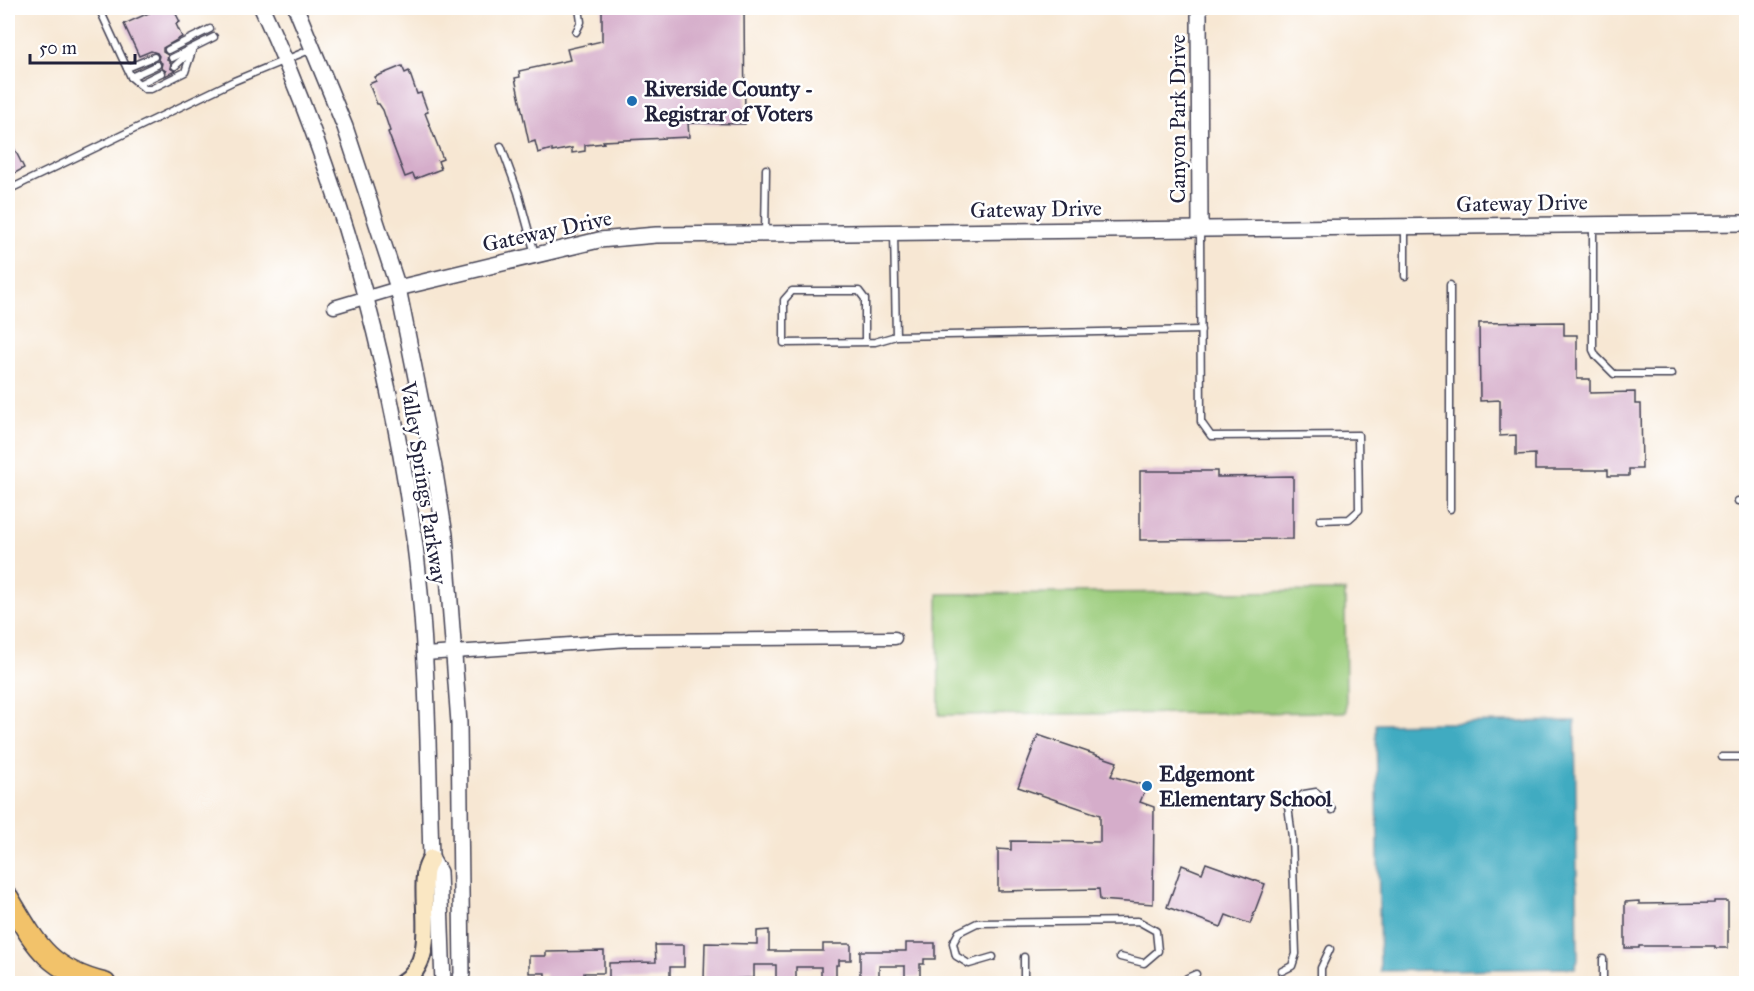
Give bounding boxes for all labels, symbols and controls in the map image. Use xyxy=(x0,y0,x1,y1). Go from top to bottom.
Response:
scale bar xyxy=(30,27,135,65)
street label: Canyon Park Drive xyxy=(1164,34,1191,204)
text: 50 m xyxy=(39,37,77,59)
place label: Riverside County - Registrar of Voters xyxy=(644,75,814,127)
marker: Riverside County - Registrar of Voters xyxy=(625,94,639,108)
street label: Gateway Drive xyxy=(1456,188,1588,218)
street label: Gateway Drive xyxy=(970,194,1102,224)
street label: Gateway Drive xyxy=(480,204,614,258)
street label: Valley Springs Parkway xyxy=(394,379,453,587)
place label: Edgemont Elementary School xyxy=(1159,760,1333,812)
marker: Edgemont Elementary School xyxy=(1140,779,1154,793)

